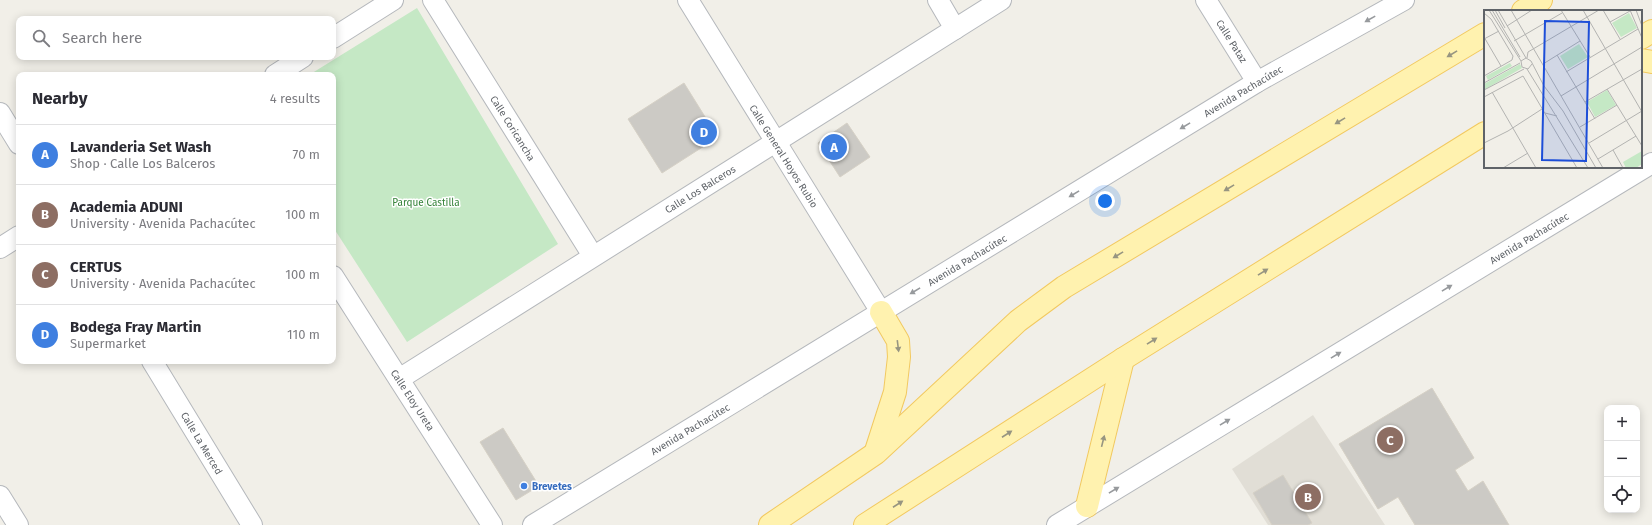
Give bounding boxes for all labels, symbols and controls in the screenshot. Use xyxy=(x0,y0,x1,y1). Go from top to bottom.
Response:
inset map xyxy=(1484,10,1642,168)
search box xyxy=(16,16,336,60)
one-way arrow xyxy=(1364,16,1376,22)
street label: Calle Pataz xyxy=(1213,18,1250,66)
icon: search xyxy=(30,27,52,49)
text: Search here xyxy=(62,29,142,47)
one-way arrow xyxy=(1446,50,1458,57)
street label: Avenida Pachacútec xyxy=(1201,63,1285,120)
text: Nearby xyxy=(32,88,87,109)
text: 4 results xyxy=(270,91,320,106)
street label: Calle Coricancha xyxy=(487,94,537,163)
street label: Calle General Hoyos Rubio xyxy=(746,103,820,210)
pin: D xyxy=(691,117,717,147)
one-way arrow xyxy=(1335,117,1345,125)
one-way arrow xyxy=(1179,122,1190,130)
pin: A xyxy=(821,132,847,162)
text: Lavanderia Set Wash xyxy=(70,138,212,156)
text: A xyxy=(41,147,49,162)
text: 70 m xyxy=(293,147,320,162)
text: Shop · Calle Los Balceros xyxy=(70,156,215,171)
street label: Calle Los Balceros xyxy=(663,163,738,216)
one-way arrow xyxy=(1224,184,1234,192)
one-way arrow xyxy=(1069,190,1079,198)
your location xyxy=(1095,191,1115,211)
park label: Parque Castilla xyxy=(392,197,460,209)
text: Academia ADUNI xyxy=(70,198,183,216)
text: B xyxy=(41,207,49,222)
text: 100 m xyxy=(285,207,320,222)
street label: Avenida Pachacútec xyxy=(1487,210,1571,267)
text: University · Avenida Pachacútec xyxy=(70,216,256,231)
street label: Avenida Pachacútec xyxy=(925,232,1009,289)
one-way arrow xyxy=(1113,251,1123,259)
text: CERTUS xyxy=(70,258,122,276)
text: C xyxy=(41,267,49,282)
text: 100 m xyxy=(285,267,320,282)
one-way arrow xyxy=(1258,268,1268,276)
text: University · Avenida Pachacútec xyxy=(70,276,256,291)
one-way arrow xyxy=(1441,284,1453,291)
one-way arrow xyxy=(909,288,921,295)
text: Bodega Fray Martin xyxy=(70,318,201,336)
text: D xyxy=(41,327,49,342)
text: 110 m xyxy=(287,327,320,342)
text: Supermarket xyxy=(70,336,146,351)
one-way arrow xyxy=(1146,337,1158,344)
one-way arrow xyxy=(895,340,901,353)
one-way arrow xyxy=(1331,351,1341,359)
street label: Calle Eloy Ureta xyxy=(388,368,436,434)
street label: Avenida Pachacútec xyxy=(648,401,732,458)
map controls xyxy=(1604,405,1640,513)
button: + xyxy=(1604,405,1640,441)
street label: Calle La Merced xyxy=(178,410,224,477)
one-way arrow xyxy=(1219,419,1231,426)
pin: C xyxy=(1377,425,1403,455)
one-way arrow xyxy=(1002,430,1013,437)
one-way arrow xyxy=(1100,435,1106,447)
button: − xyxy=(1604,441,1640,477)
button: locate xyxy=(1604,477,1640,513)
marker: Brevetes xyxy=(519,481,529,491)
place label: Brevetes xyxy=(532,481,572,493)
pin: B xyxy=(1295,482,1321,512)
one-way arrow xyxy=(1109,486,1119,494)
one-way arrow xyxy=(893,500,903,508)

